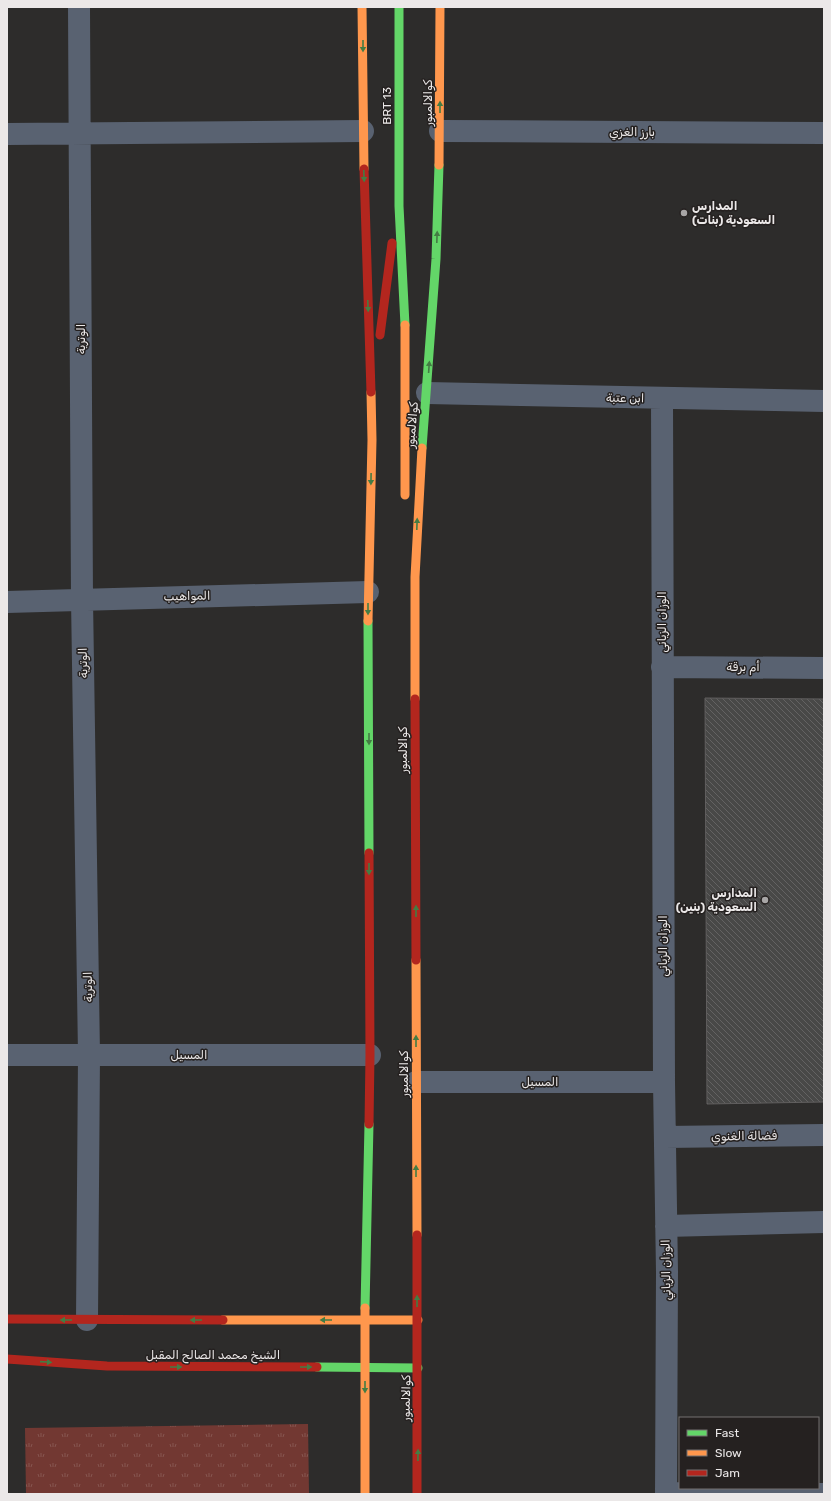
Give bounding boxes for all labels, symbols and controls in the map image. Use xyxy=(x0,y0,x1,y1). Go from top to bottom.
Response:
one-way arrow xyxy=(360,40,366,53)
street label: كوالالمبور xyxy=(421,79,436,127)
street label: BRT 13 xyxy=(380,87,394,125)
one-way arrow xyxy=(437,100,443,113)
street label: بارز الغزي xyxy=(609,125,655,140)
one-way arrow xyxy=(361,170,367,183)
place label: المدارس السعودية (بنات) xyxy=(692,199,775,227)
marker: المدارس السعودية (بنات) xyxy=(679,208,689,218)
one-way arrow xyxy=(434,230,440,243)
one-way arrow xyxy=(365,300,371,313)
street label: الوترية xyxy=(74,324,89,354)
one-way arrow xyxy=(425,361,432,373)
street label: ابن عتبة xyxy=(606,391,644,405)
street label: كوالالمبور xyxy=(403,401,422,450)
one-way arrow xyxy=(368,473,374,486)
one-way arrow xyxy=(414,518,421,530)
street label: المواهيب xyxy=(163,589,211,604)
street label: الوزان الزياني xyxy=(655,591,671,653)
one-way arrow xyxy=(365,603,371,616)
street label: الوترية xyxy=(76,648,91,678)
street label: أم برقة xyxy=(726,660,760,676)
street label: كوالالمبور xyxy=(396,726,411,774)
one-way arrow xyxy=(366,733,372,746)
one-way arrow xyxy=(366,863,372,876)
place label: المدارس السعودية (بنين) xyxy=(676,886,757,914)
marker: المدارس السعودية (بنين) xyxy=(760,895,770,905)
one-way arrow xyxy=(413,904,419,917)
street label: الوزان الزياني xyxy=(656,915,672,977)
street label: الوترية xyxy=(81,972,96,1002)
one-way arrow xyxy=(413,1034,419,1047)
street label: المسيل xyxy=(170,1048,208,1062)
street label: كوالالمبور xyxy=(397,1050,412,1098)
street label: المسيل xyxy=(521,1075,559,1089)
street label: فضالة الغنوي xyxy=(711,1128,778,1145)
one-way arrow xyxy=(413,1164,419,1177)
street label: الوزان الزياني xyxy=(658,1239,676,1301)
one-way arrow xyxy=(414,1295,421,1307)
one-way arrow xyxy=(59,1317,72,1323)
one-way arrow xyxy=(189,1317,202,1323)
one-way arrow xyxy=(319,1317,332,1323)
street label: الشيخ محمد الصالح المقبل xyxy=(146,1348,280,1364)
one-way arrow xyxy=(40,1358,52,1365)
one-way arrow xyxy=(170,1364,183,1370)
one-way arrow xyxy=(300,1364,313,1370)
street label: كوالالمبور xyxy=(399,1374,414,1422)
one-way arrow xyxy=(362,1381,368,1394)
legend xyxy=(679,1417,819,1489)
text: Fast xyxy=(715,1426,739,1440)
text: Slow xyxy=(715,1446,742,1460)
one-way arrow xyxy=(414,1449,421,1461)
text: Jam xyxy=(715,1466,740,1480)

